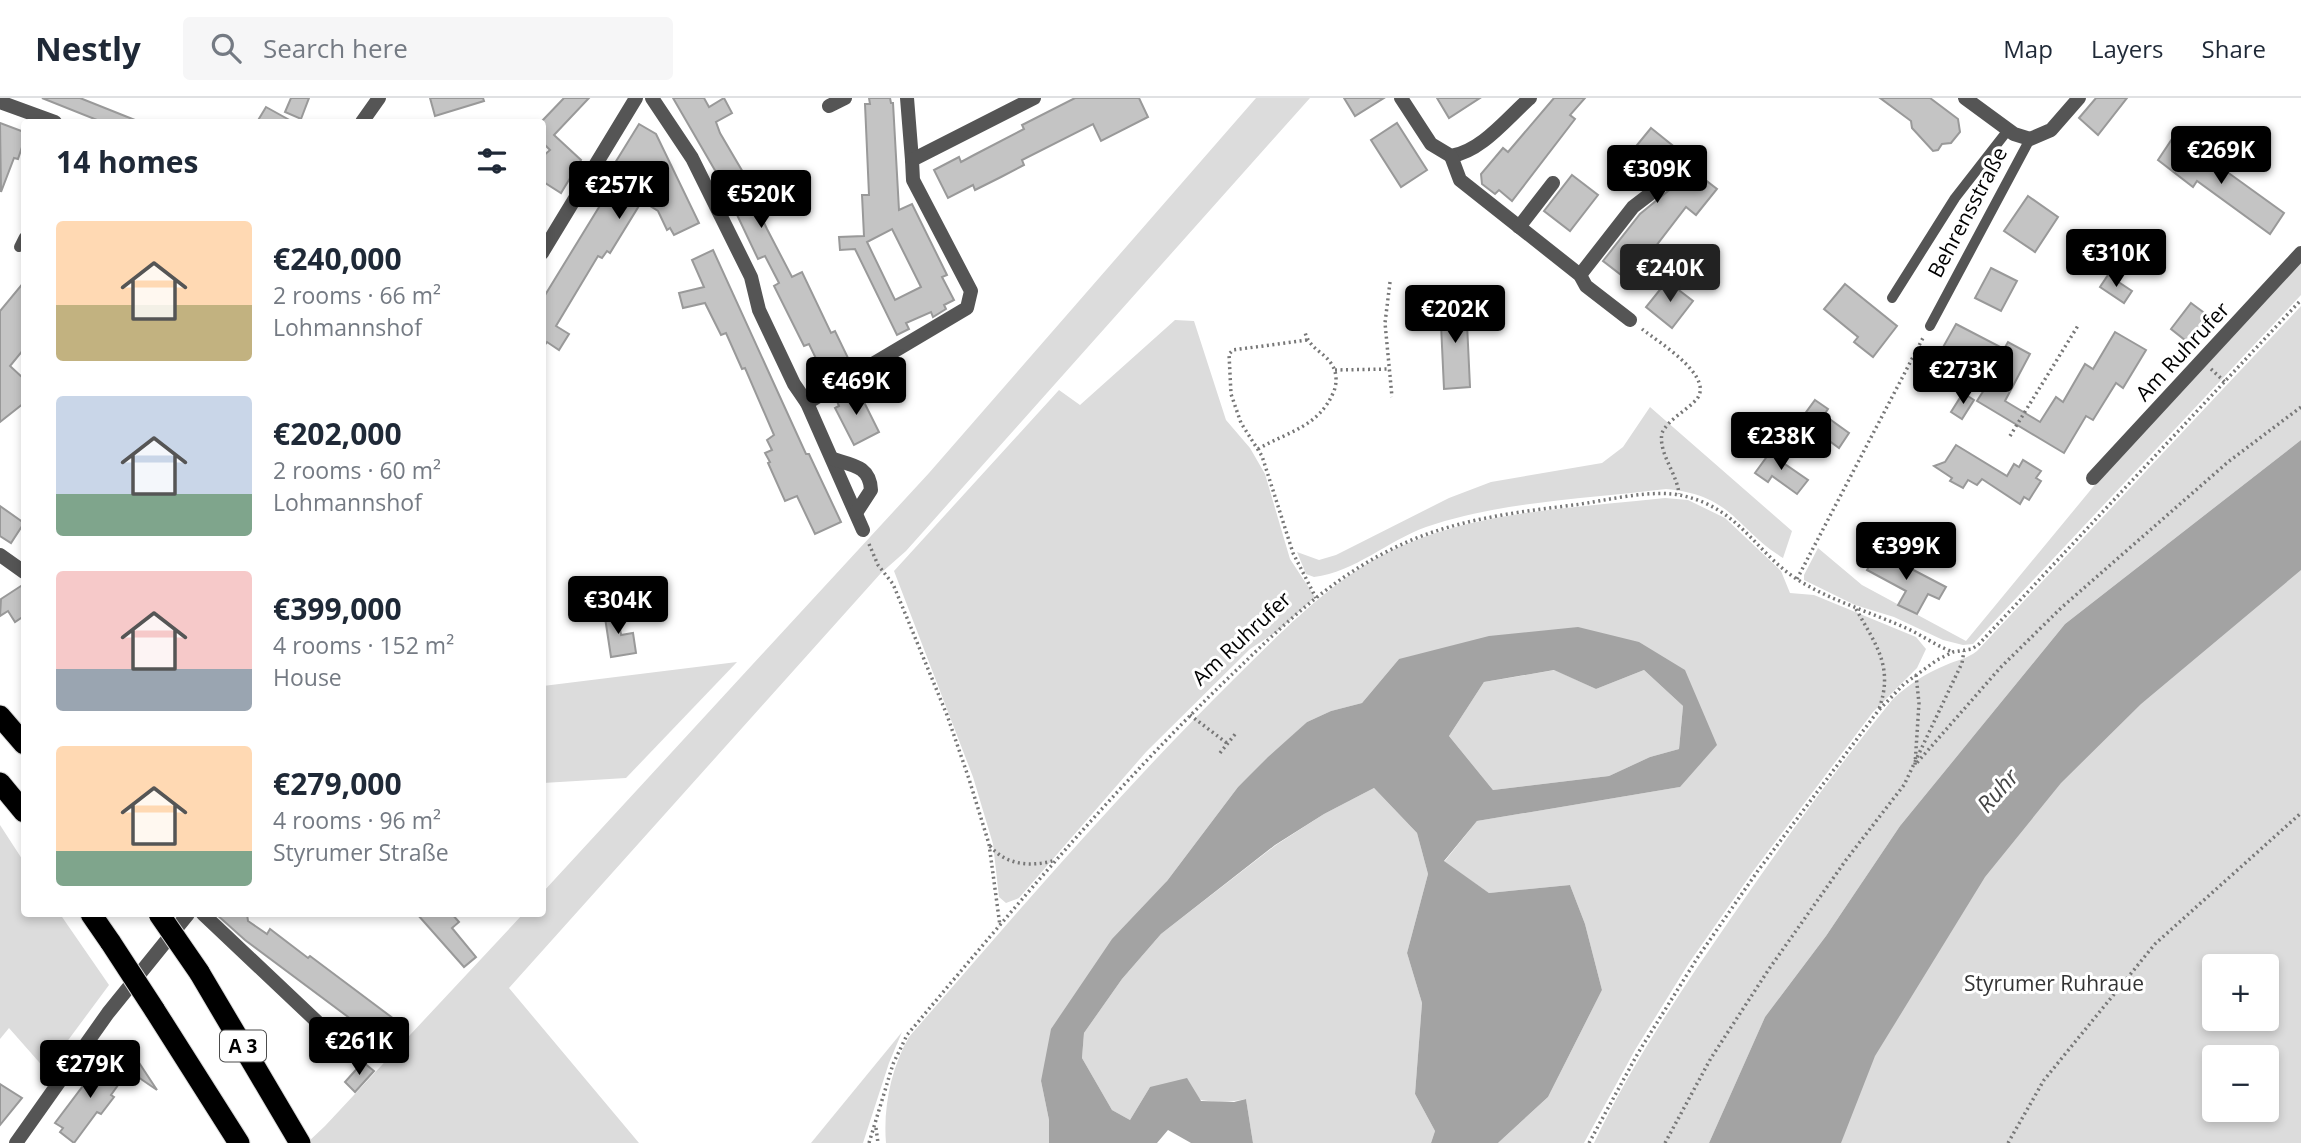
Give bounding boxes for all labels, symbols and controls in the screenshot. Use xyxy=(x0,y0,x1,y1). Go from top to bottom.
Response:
search box xyxy=(183,17,673,80)
text: Nestly xyxy=(35,26,141,71)
icon: search xyxy=(207,29,245,67)
text: Search here xyxy=(263,30,408,66)
text: Map xyxy=(2003,32,2053,65)
text: Layers xyxy=(2091,32,2164,65)
text: Share xyxy=(2202,32,2266,65)
pin: €269K xyxy=(2172,126,2270,186)
text: €269K xyxy=(2187,133,2255,165)
text: 14 homes xyxy=(56,141,199,182)
icon: filters xyxy=(473,142,511,180)
street label: Behrensstraße xyxy=(1921,142,2013,282)
pin: €309K xyxy=(1608,146,1706,205)
text: €309K xyxy=(1623,152,1691,184)
pin: €257K xyxy=(570,162,668,221)
text: €257K xyxy=(585,168,653,200)
pin: €520K xyxy=(712,170,810,230)
text: €520K xyxy=(727,177,795,209)
pin: €310K xyxy=(2067,230,2165,289)
text: €310K xyxy=(2082,236,2150,268)
text: €240,000 xyxy=(273,238,402,279)
pin: €240K xyxy=(1621,244,1719,304)
icon: home xyxy=(112,249,196,333)
text: €240K xyxy=(1636,251,1704,283)
text: 2 rooms · 66 m² xyxy=(273,279,441,311)
pin: €202K xyxy=(1406,286,1504,345)
text: €202K xyxy=(1421,292,1489,324)
street label: Am Ruhrufer xyxy=(2129,295,2235,407)
text: Lohmannshof xyxy=(273,311,422,343)
pin: €273K xyxy=(1914,346,2012,406)
text: €273K xyxy=(1929,353,1997,385)
pin: €469K xyxy=(807,358,905,417)
text: €469K xyxy=(822,364,890,396)
pin: €238K xyxy=(1732,412,1830,472)
text: €202,000 xyxy=(273,413,402,454)
text: €238K xyxy=(1747,419,1815,451)
icon: home xyxy=(112,424,196,508)
text: 2 rooms · 60 m² xyxy=(273,454,441,486)
text: Lohmannshof xyxy=(273,486,422,518)
pin: €399K xyxy=(1857,522,1955,582)
text: €399K xyxy=(1872,529,1940,561)
pin: €304K xyxy=(569,576,667,636)
text: €304K xyxy=(584,583,652,615)
street label: Am Ruhrufer xyxy=(1185,585,1297,691)
text: €399,000 xyxy=(273,588,402,629)
icon: home xyxy=(112,599,196,683)
text: 4 rooms · 152 m² xyxy=(273,629,454,661)
text: House xyxy=(273,661,342,693)
water label: Ruhr xyxy=(1969,761,2026,819)
text: €279,000 xyxy=(273,763,402,804)
icon: home xyxy=(112,774,196,858)
text: 4 rooms · 96 m² xyxy=(273,804,441,836)
text: Styrumer Straße xyxy=(273,836,449,868)
map controls xyxy=(2202,954,2279,1122)
button: + xyxy=(2202,954,2279,1031)
park label: Styrumer Ruhraue xyxy=(1964,969,2144,997)
pin: €261K xyxy=(310,1018,408,1077)
text: €261K xyxy=(325,1024,393,1056)
road number: A 3 xyxy=(220,1030,266,1062)
pin: €279K xyxy=(41,1040,139,1100)
button: − xyxy=(2202,1045,2279,1122)
text: €279K xyxy=(56,1047,124,1079)

